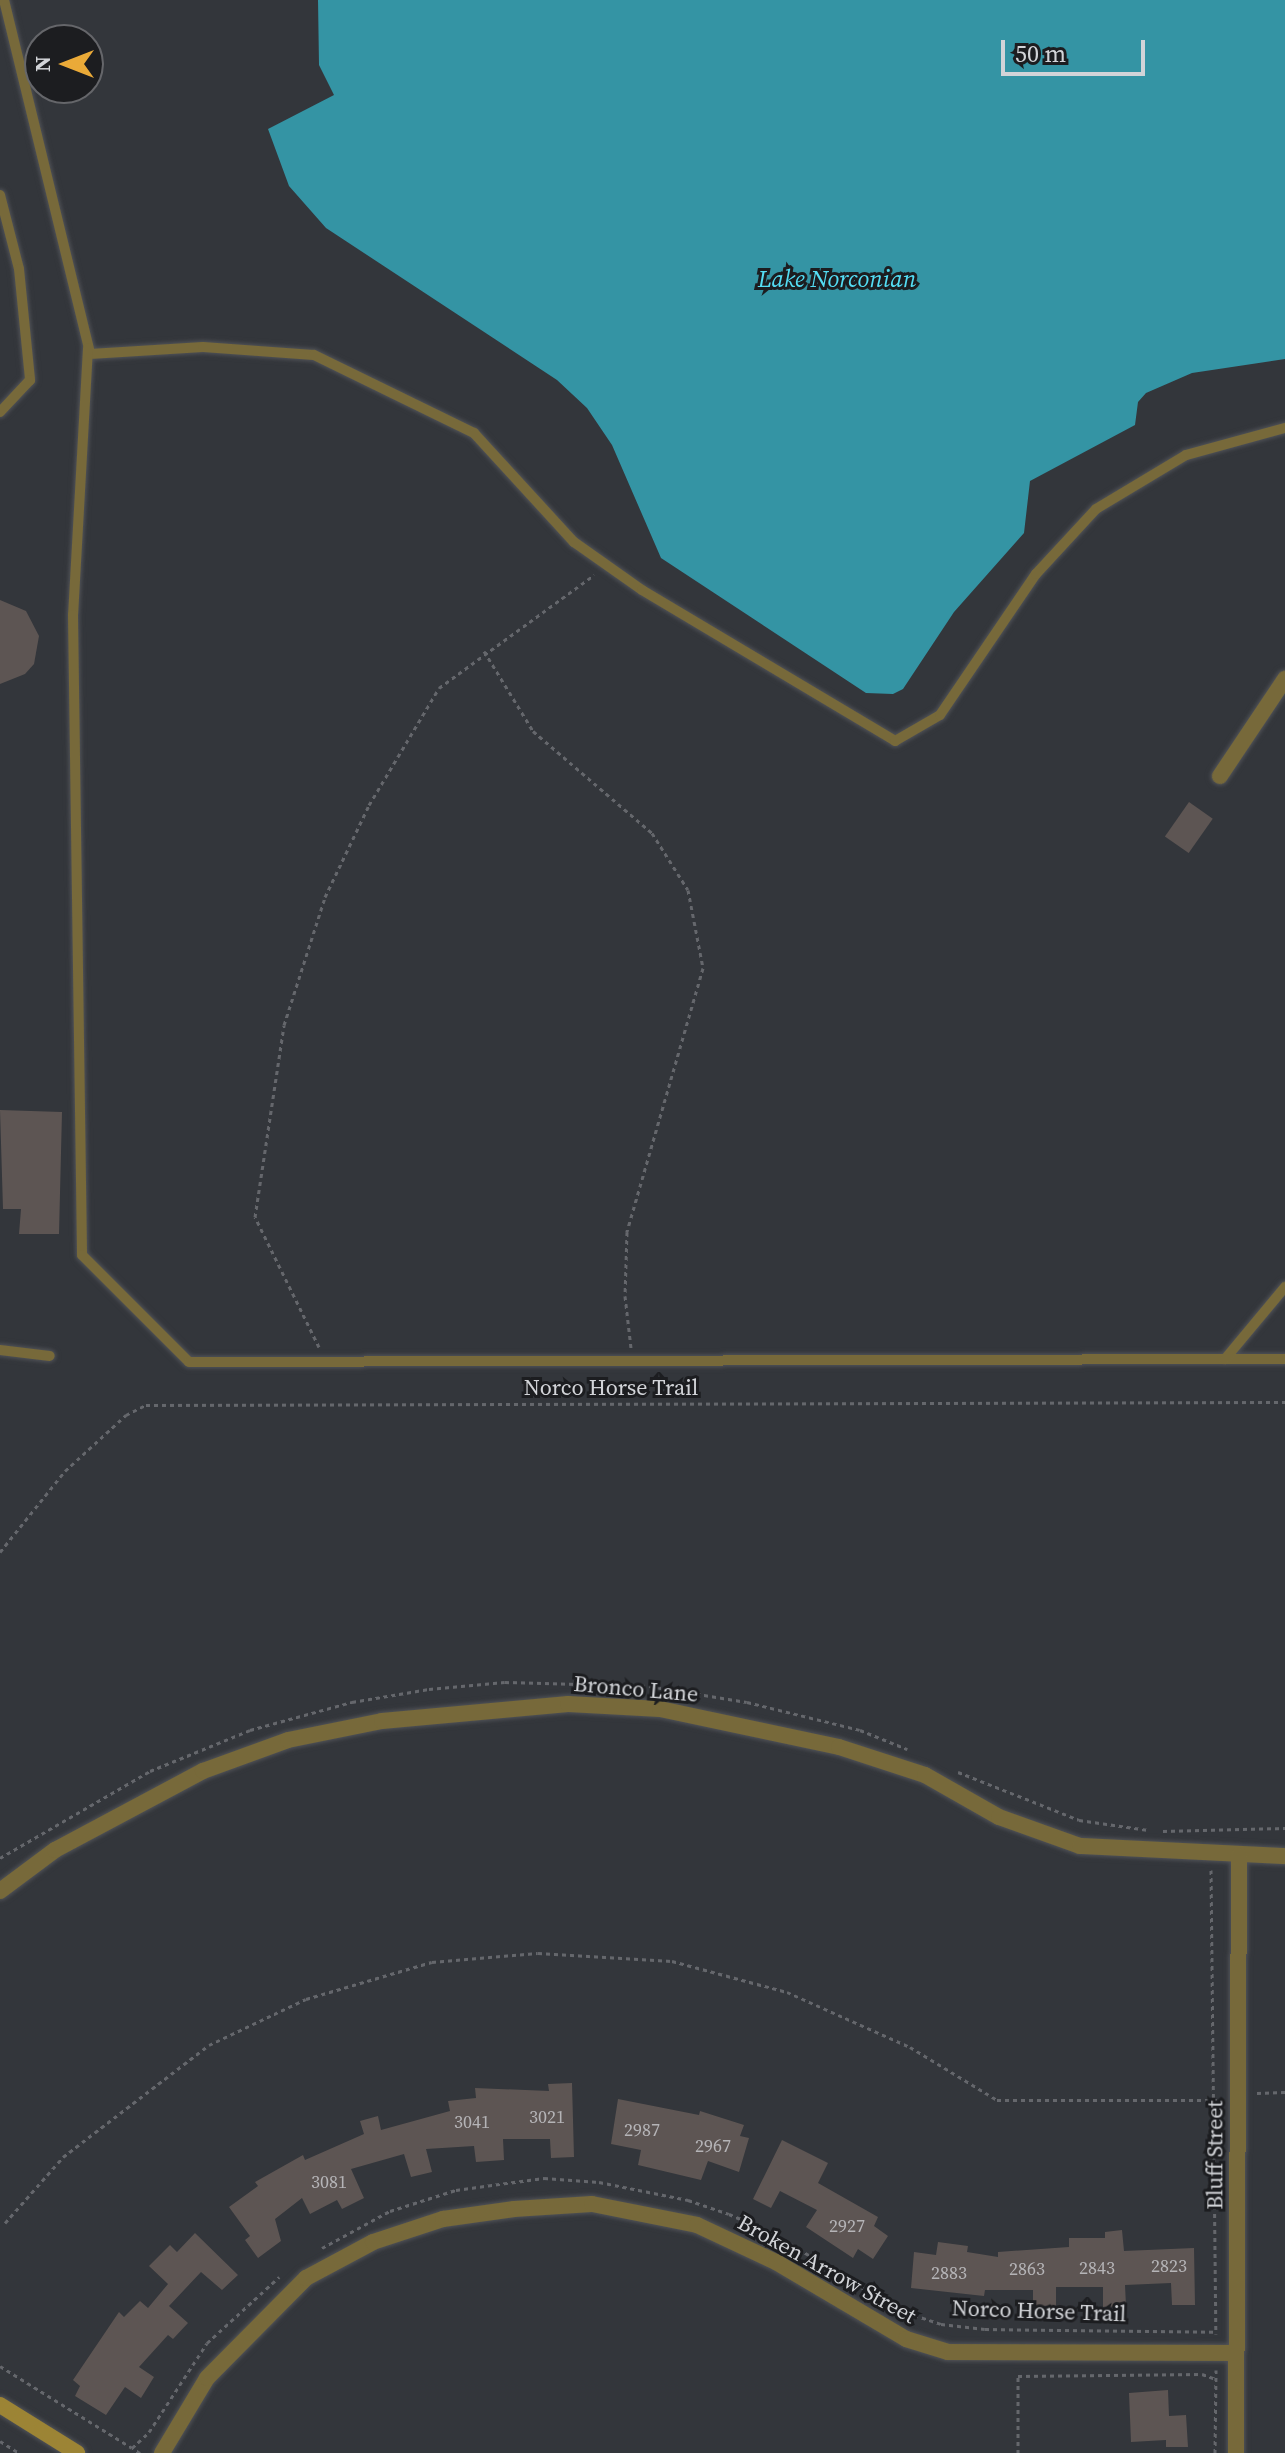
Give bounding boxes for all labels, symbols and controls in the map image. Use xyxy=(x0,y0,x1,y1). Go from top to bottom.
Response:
north arrow xyxy=(24,24,104,104)
scale bar xyxy=(1005,24,1149,74)
text: 50 m xyxy=(1015,37,1066,70)
text: N xyxy=(27,56,57,72)
water label: Lake Norconian xyxy=(758,265,916,293)
street label: Norco Horse Trail xyxy=(524,1375,698,1401)
street label: Bronco Lane xyxy=(573,1670,699,1708)
street label: Bluff Street xyxy=(1202,2100,1228,2210)
house number: 3021 xyxy=(529,2106,565,2128)
house number: 3041 xyxy=(454,2111,490,2133)
house number: 2987 xyxy=(624,2119,660,2141)
house number: 2967 xyxy=(695,2135,731,2157)
house number: 3081 xyxy=(311,2171,347,2193)
street label: Broken Arrow Street xyxy=(733,2209,921,2329)
house number: 2927 xyxy=(829,2215,865,2237)
house number: 2823 xyxy=(1151,2255,1187,2277)
house number: 2843 xyxy=(1079,2257,1115,2279)
house number: 2863 xyxy=(1009,2258,1045,2280)
house number: 2883 xyxy=(931,2262,967,2284)
street label: Norco Horse Trail xyxy=(951,2295,1127,2327)

